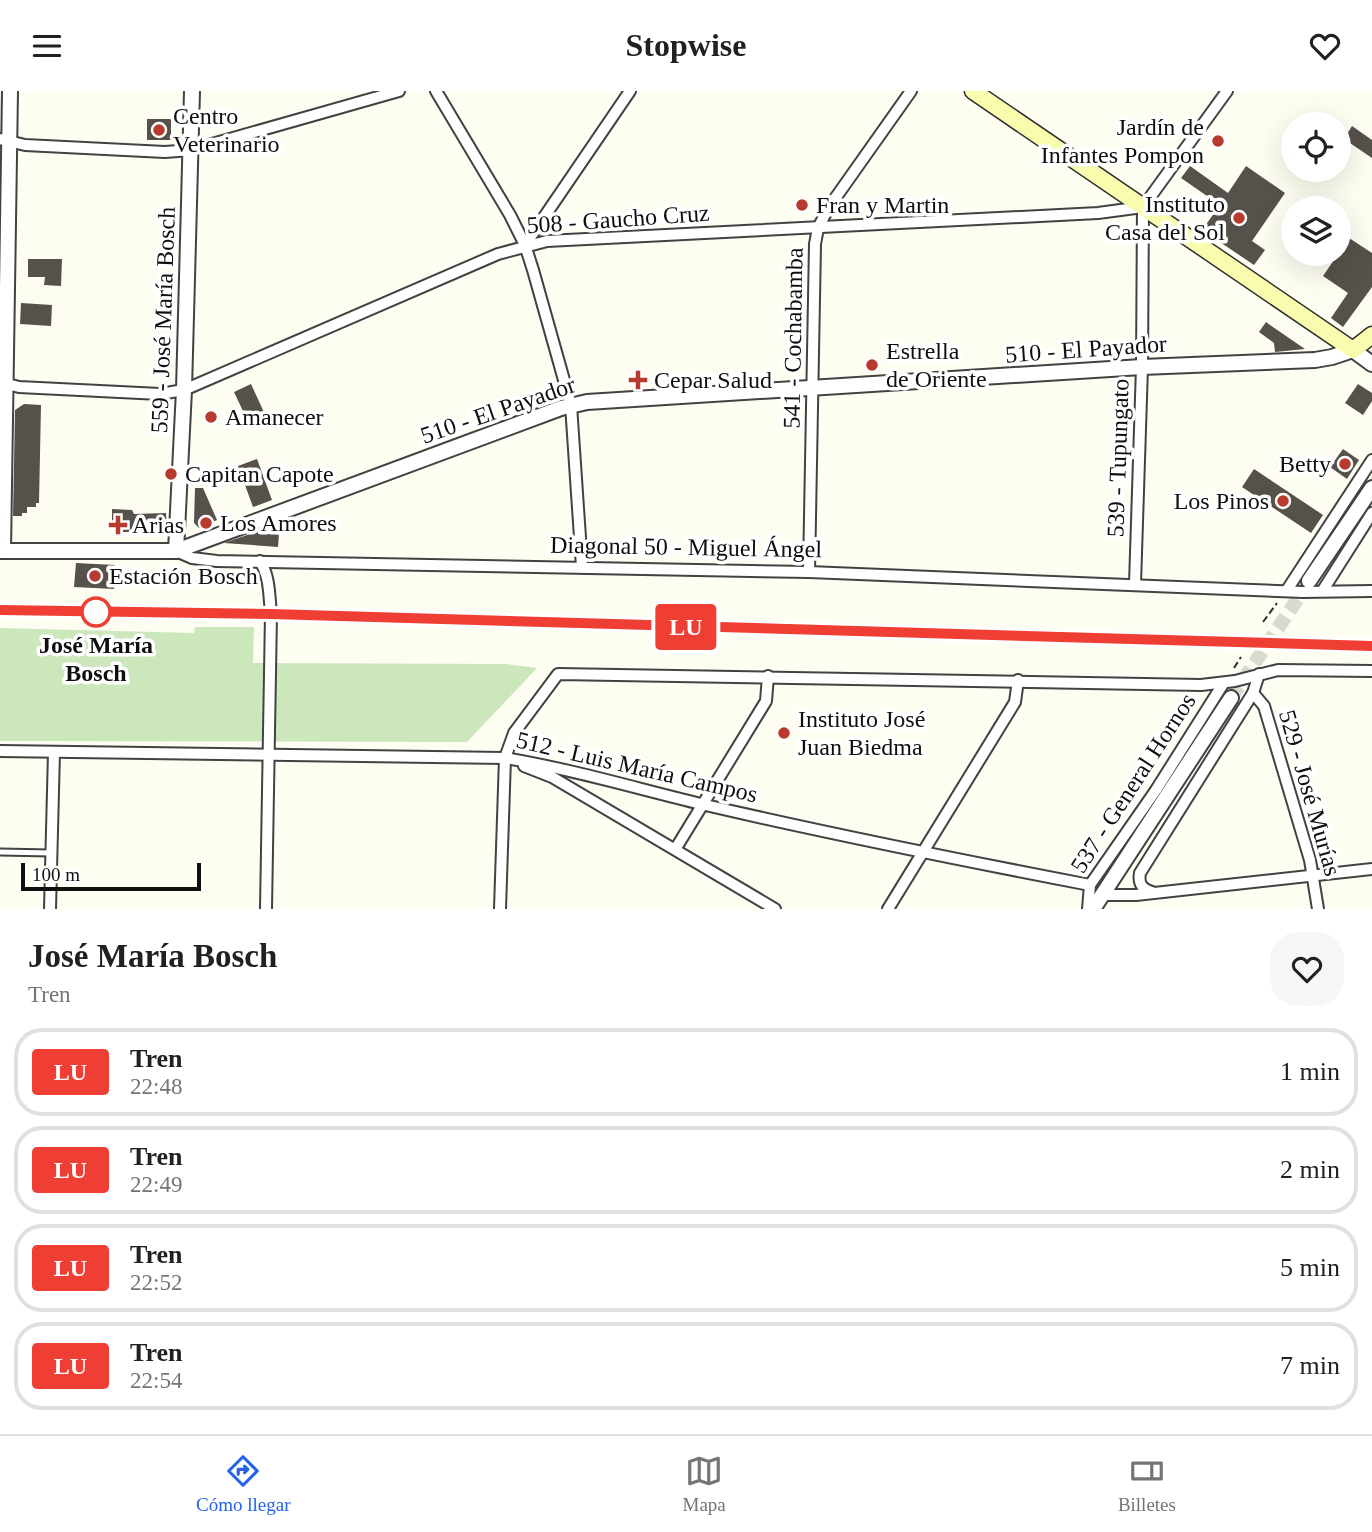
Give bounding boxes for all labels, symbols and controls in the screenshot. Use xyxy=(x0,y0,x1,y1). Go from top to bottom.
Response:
icon: menu xyxy=(28,27,66,65)
text: Stopwise xyxy=(626,27,746,63)
icon: heart xyxy=(1306,27,1344,65)
place label: Centro Veterinario xyxy=(173,103,280,157)
map controls xyxy=(1281,112,1351,266)
button: locate xyxy=(1281,112,1351,182)
place label: Jardín de Infantes Pompon xyxy=(1041,114,1204,168)
marker: Centro Veterinario xyxy=(151,122,167,138)
marker: Jardín de Infantes Pompon xyxy=(1210,133,1226,149)
place label: Instituto Casa del Sol xyxy=(1105,191,1225,245)
place label: Fran y Martin xyxy=(816,192,949,218)
button: layers xyxy=(1281,196,1351,266)
marker: Fran y Martin xyxy=(794,197,810,213)
street label: 508 - Gaucho Cruz xyxy=(526,200,710,238)
street label: 559 - José María Bosch xyxy=(146,206,180,434)
marker: Instituto Casa del Sol xyxy=(1231,210,1247,226)
street label: 541 - Cochabamba xyxy=(778,247,808,429)
street label: 510 - El Payador xyxy=(1004,330,1168,368)
place label: Estrella de Oriente xyxy=(886,338,987,392)
marker: Estrella de Oriente xyxy=(864,357,880,373)
place label: Cepar Salud xyxy=(654,367,772,393)
marker: Cepar Salud xyxy=(628,370,648,390)
street label: 510 - El Payador xyxy=(417,371,579,449)
street label: 539 - Tupungato xyxy=(1102,378,1134,538)
place label: Amanecer xyxy=(225,404,324,430)
marker: Amanecer xyxy=(203,409,219,425)
place label: Betty xyxy=(1279,451,1331,477)
marker: Betty xyxy=(1337,456,1353,472)
place label: Capitan Capote xyxy=(185,461,334,487)
marker: Capitan Capote xyxy=(163,466,179,482)
place label: Los Pinos xyxy=(1174,488,1269,514)
marker: Los Pinos xyxy=(1275,493,1291,509)
place label: Los Amores xyxy=(220,510,337,536)
place label: Arias xyxy=(132,512,184,538)
marker: Los Amores xyxy=(198,515,214,531)
marker: Arias xyxy=(110,517,126,533)
street label: Diagonal 50 - Miguel Ángel xyxy=(550,532,823,562)
place label: Estación Bosch xyxy=(109,563,258,589)
marker: Estación Bosch xyxy=(87,568,103,584)
marker: José María Bosch xyxy=(81,597,111,627)
line badge: LU xyxy=(654,604,718,650)
text: LU xyxy=(669,614,703,640)
place label: José María Bosch xyxy=(39,632,153,686)
street label: 537 - General Hornos xyxy=(1065,688,1201,878)
place label: Instituto José Juan Biedma xyxy=(798,706,925,760)
street label: 529 - José Murías xyxy=(1274,707,1346,879)
marker: Instituto José Juan Biedma xyxy=(776,725,792,741)
street label: 512 - Luis María Campos xyxy=(514,727,760,807)
scale bar xyxy=(21,860,201,892)
text: 100 m xyxy=(32,864,80,885)
button: heart xyxy=(1270,932,1344,1006)
text: José María Bosch xyxy=(28,938,277,974)
text: Tren xyxy=(28,982,71,1007)
text: Tren xyxy=(130,1044,182,1073)
text: 1 min xyxy=(1280,1057,1340,1086)
text: LU xyxy=(54,1059,87,1085)
text: 22:48 xyxy=(130,1074,182,1099)
text: Tren xyxy=(130,1142,182,1171)
text: 2 min xyxy=(1280,1155,1340,1184)
text: LU xyxy=(54,1157,87,1183)
text: 22:49 xyxy=(130,1172,182,1197)
text: Tren xyxy=(130,1240,182,1269)
text: 5 min xyxy=(1280,1253,1340,1282)
text: LU xyxy=(54,1255,87,1281)
text: 22:52 xyxy=(130,1270,182,1295)
text: Tren xyxy=(130,1338,182,1367)
text: 7 min xyxy=(1280,1351,1340,1380)
text: LU xyxy=(54,1353,87,1379)
text: 22:54 xyxy=(130,1368,182,1393)
tab: Cómo llegar xyxy=(196,1452,290,1516)
tab: Mapa xyxy=(683,1452,726,1516)
tab: Billetes xyxy=(1118,1452,1176,1516)

